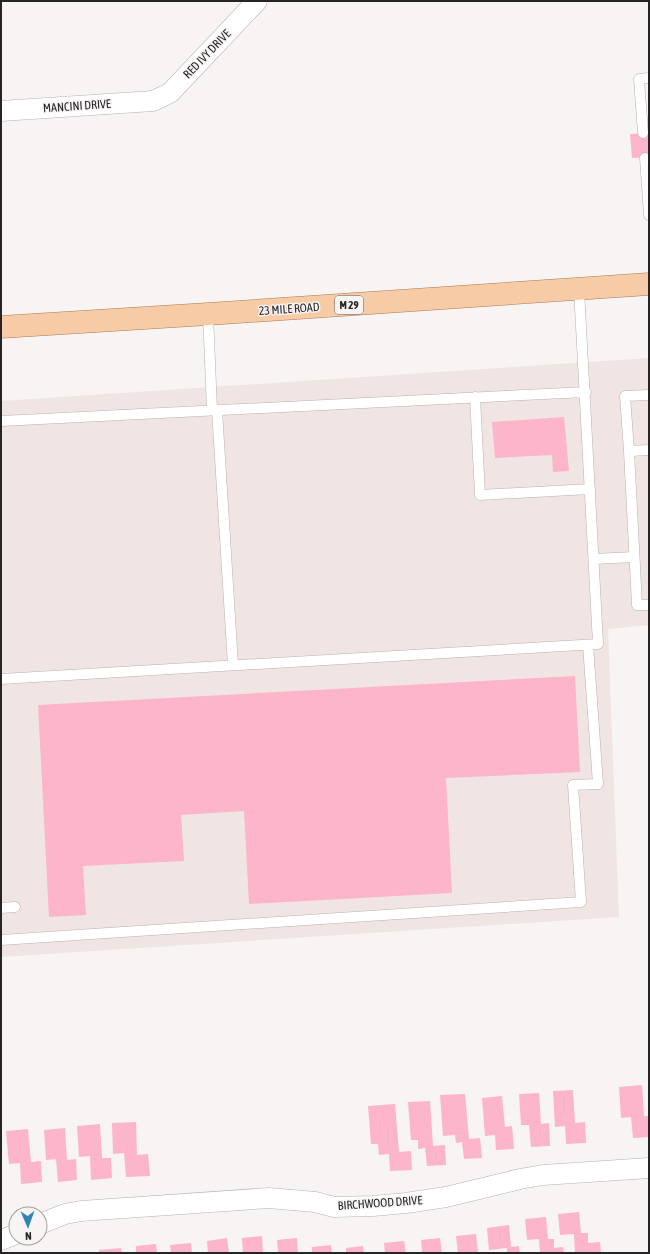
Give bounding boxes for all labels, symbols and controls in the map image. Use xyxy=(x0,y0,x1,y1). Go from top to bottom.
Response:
street label: RED IVY DRIVE xyxy=(180,27,234,81)
street label: MANCINI DRIVE xyxy=(43,97,111,115)
road number: M 29 xyxy=(335,296,363,314)
street label: 23 MILE ROAD xyxy=(258,300,320,318)
street label: BIRCHWOOD DRIVE xyxy=(337,1193,423,1213)
north arrow xyxy=(8,1206,48,1246)
text: N xyxy=(25,1230,32,1242)

